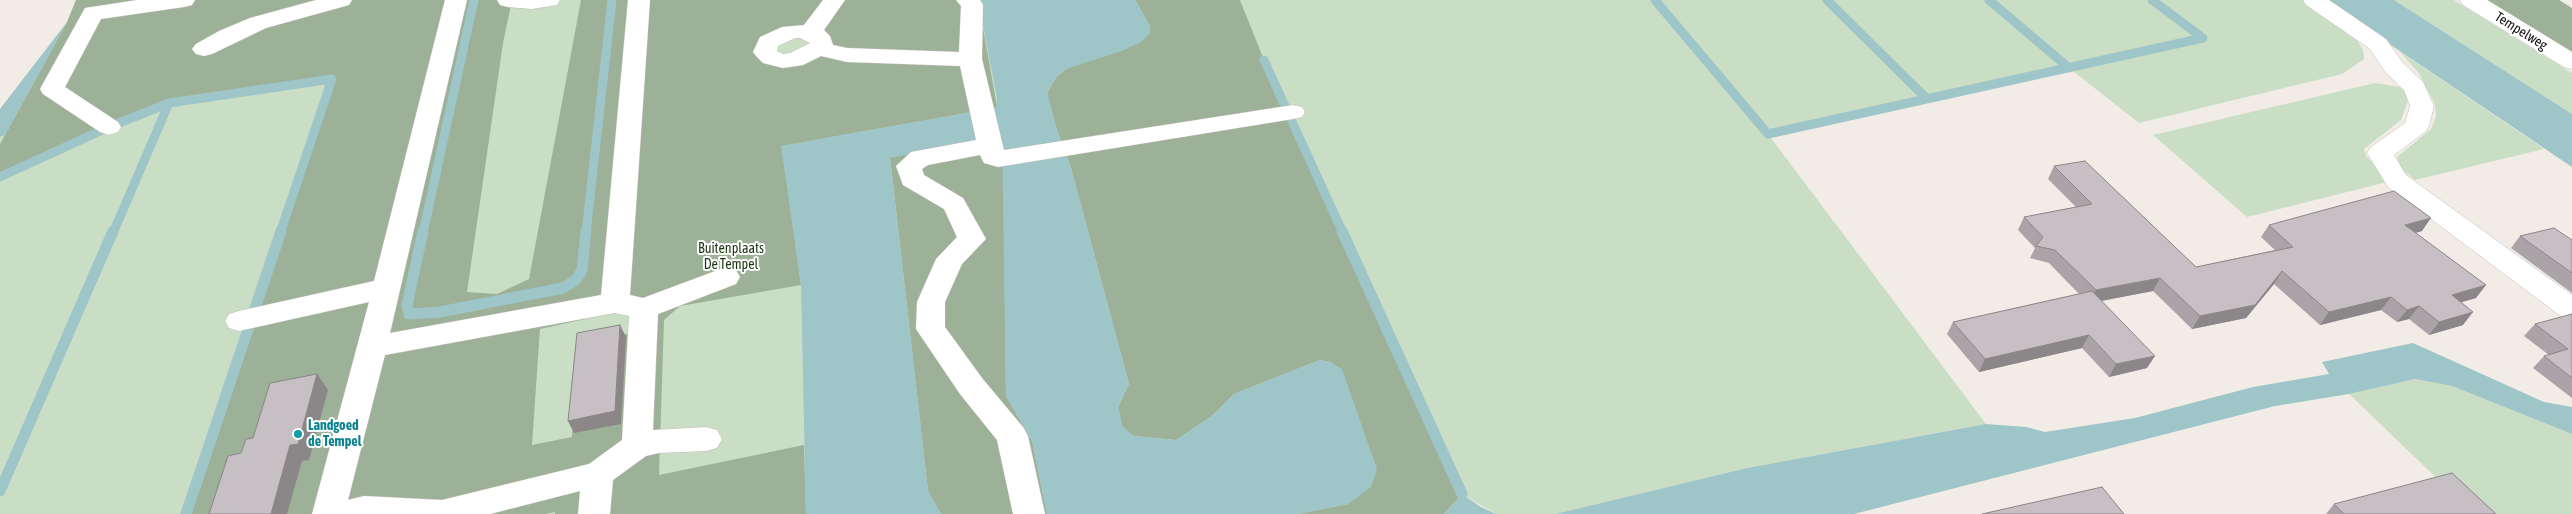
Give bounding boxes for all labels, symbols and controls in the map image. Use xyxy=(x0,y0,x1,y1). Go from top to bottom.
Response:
street label: Tempelweg xyxy=(2492,8,2550,54)
park label: Buitenplaats De Tempel xyxy=(698,241,764,274)
place label: Landgoed de Tempel xyxy=(308,418,361,451)
marker: Landgoed de Tempel xyxy=(292,428,304,440)

